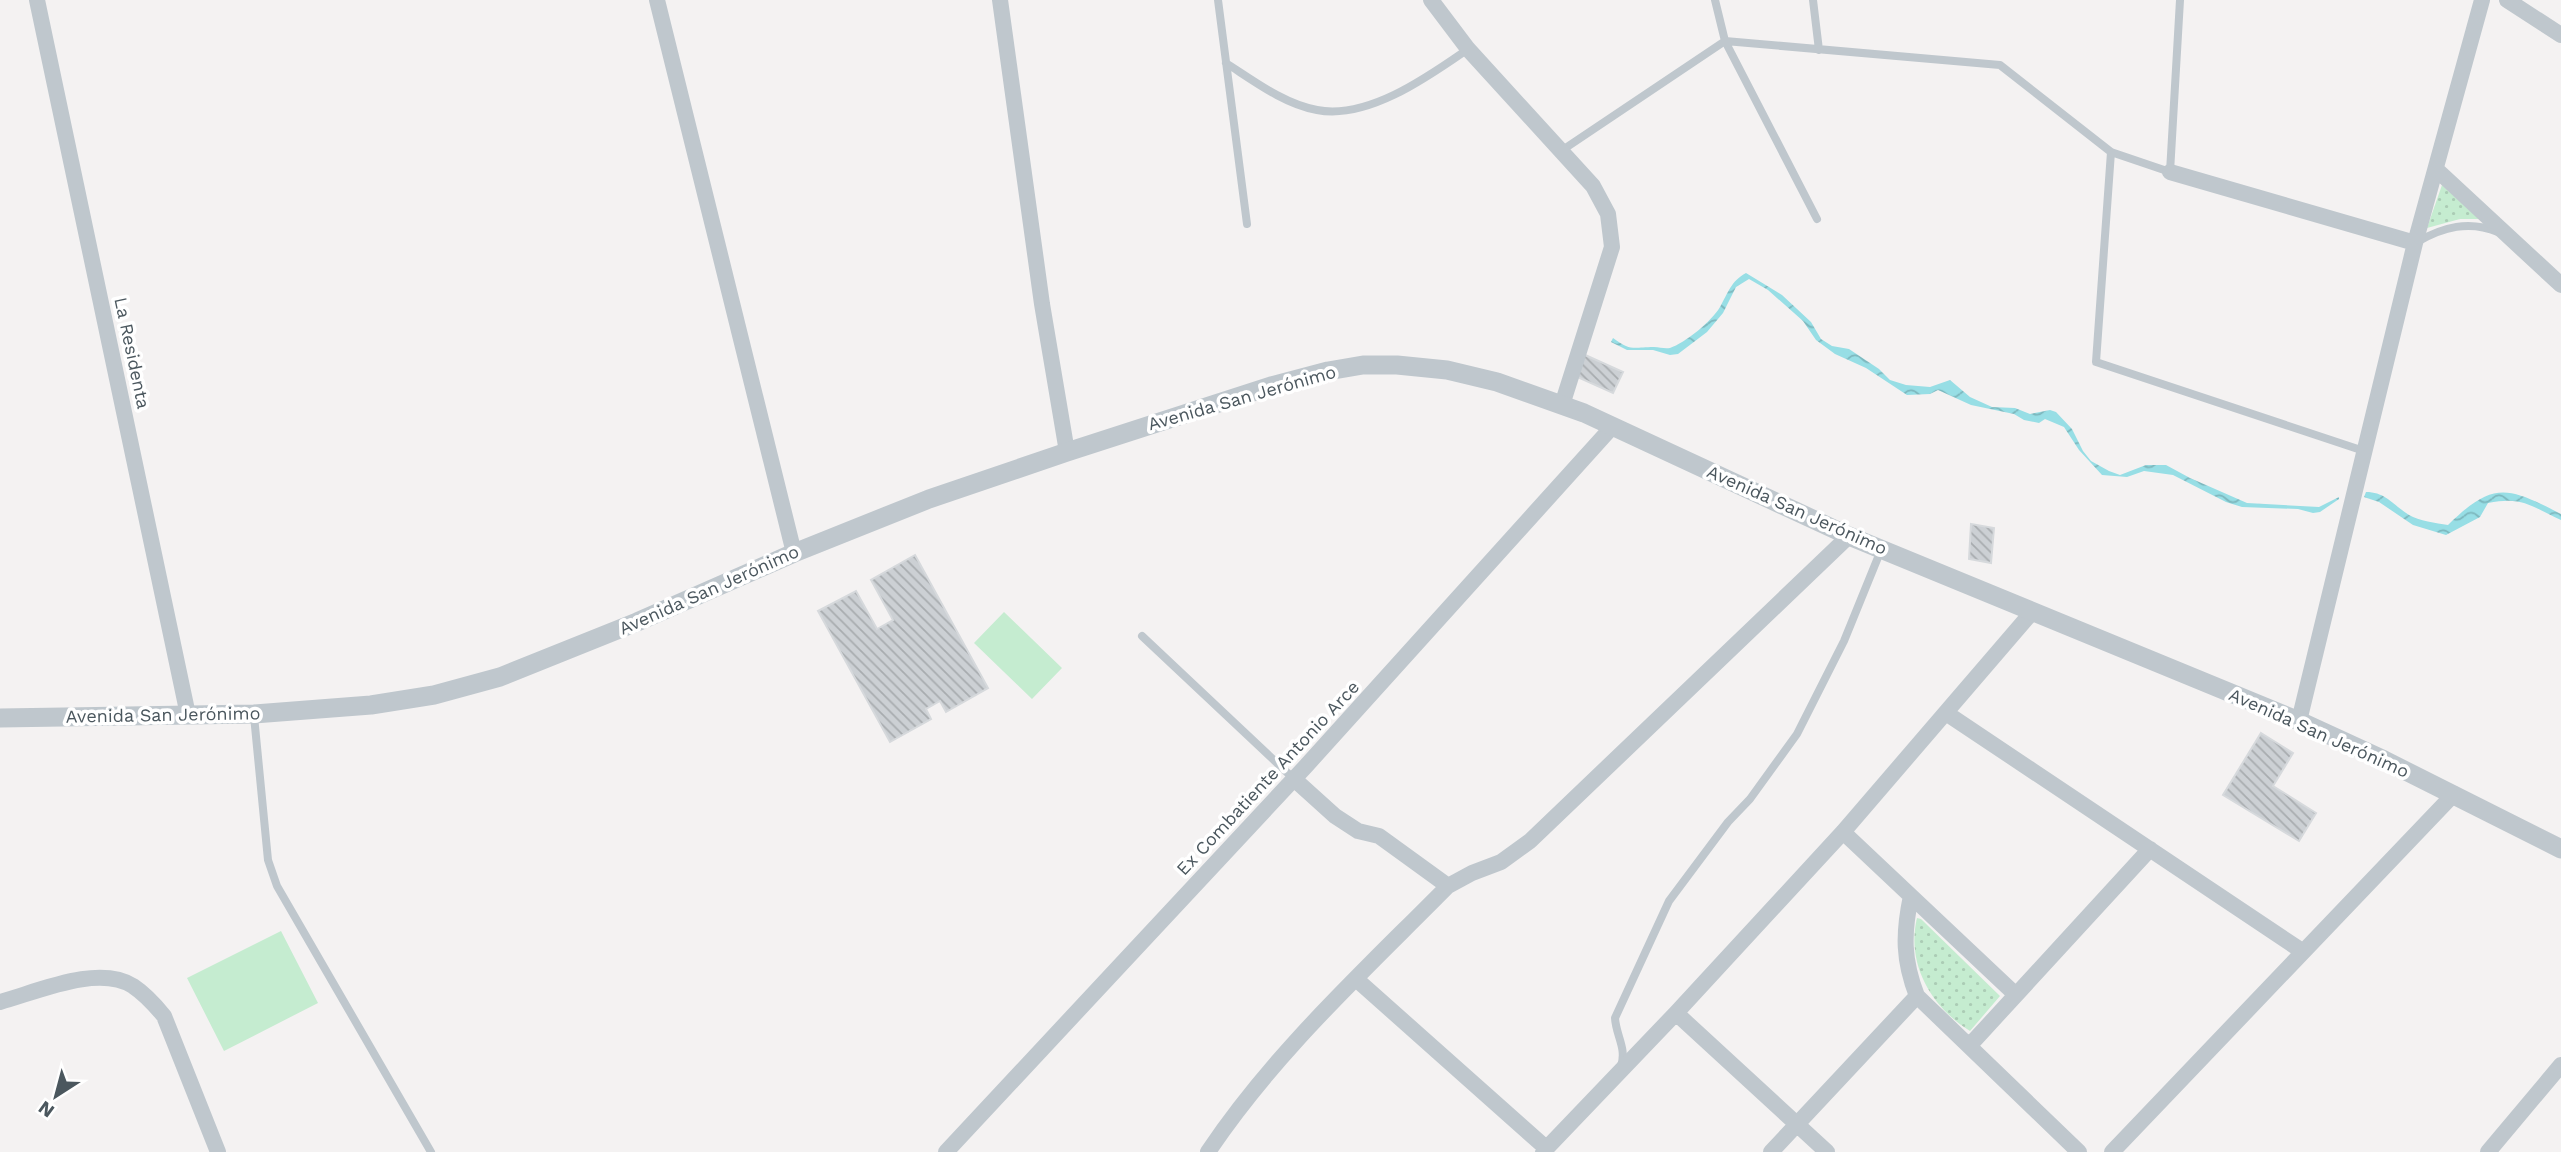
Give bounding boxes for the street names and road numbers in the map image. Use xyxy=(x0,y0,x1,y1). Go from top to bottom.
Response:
street label: La Residenta xyxy=(110,295,155,411)
street label: Avenida San Jerónimo xyxy=(1145,361,1338,434)
street label: Avenida San Jerónimo xyxy=(1704,460,1890,559)
street label: Avenida San Jerónimo xyxy=(616,540,802,639)
street label: Ex Combatiente Antonio Arce xyxy=(1172,676,1363,879)
street label: Avenida San Jerónimo xyxy=(2226,683,2412,782)
street label: Avenida San Jerónimo xyxy=(65,702,261,727)

